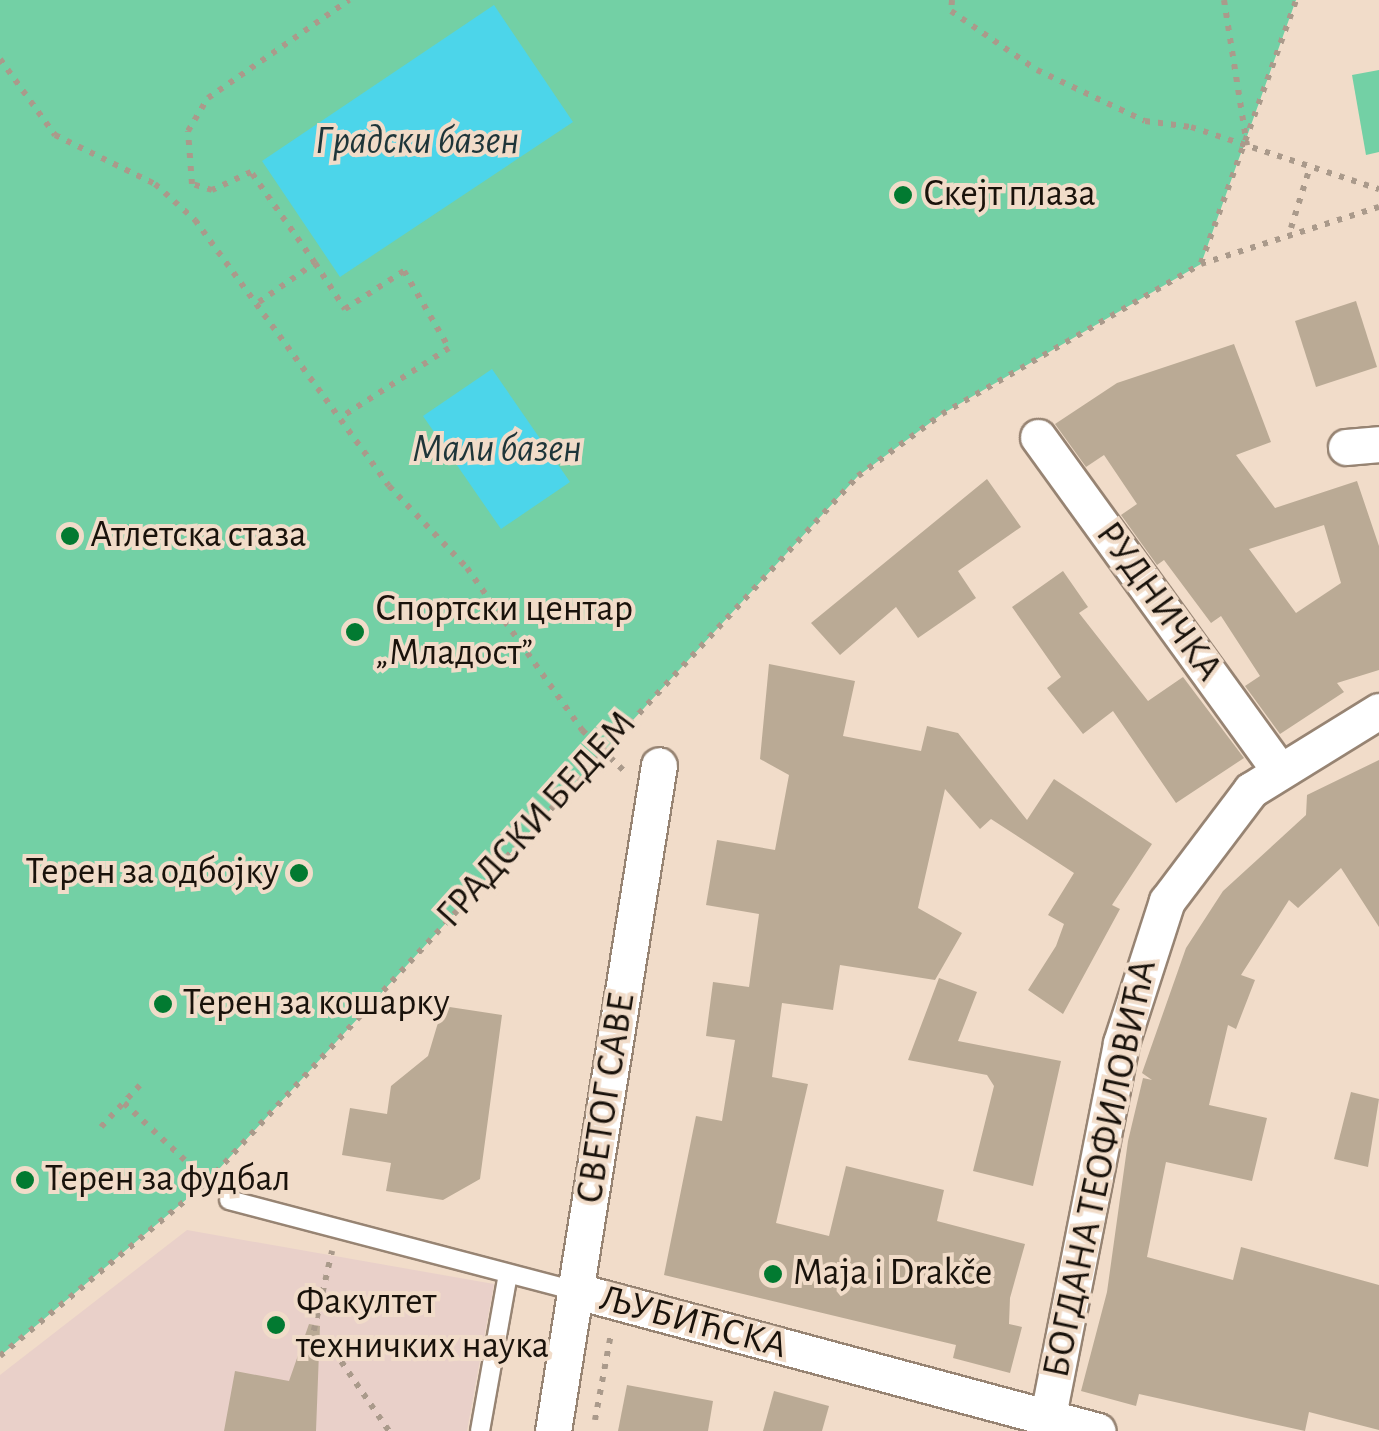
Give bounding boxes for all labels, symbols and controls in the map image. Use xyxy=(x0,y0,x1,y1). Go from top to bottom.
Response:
water label: Градски базен xyxy=(315,117,519,165)
place label: Скејт плаза xyxy=(923,172,1096,218)
marker: Скејт плаза xyxy=(892,184,914,206)
water label: Мали базен xyxy=(412,425,582,473)
place label: Атлетска стаза xyxy=(90,513,307,559)
street label: РУДНИЧКА xyxy=(1085,514,1231,690)
marker: Атлетска стаза xyxy=(59,525,81,547)
place label: Спортски центар „Младост” xyxy=(375,587,633,676)
marker: Спортски центар „Младост” xyxy=(344,621,366,643)
street label: ГРАДСКИ БЕДЕМ xyxy=(428,702,646,938)
place label: Терен за одбојку xyxy=(26,850,279,896)
marker: Терен за одбојку xyxy=(288,862,310,884)
street label: БОГДАНА ТЕОФИЛОВИЋА xyxy=(1034,956,1168,1382)
place label: Терен за кошарку xyxy=(183,981,450,1027)
street label: СВЕТОГ САВЕ xyxy=(568,989,646,1207)
marker: Терен за кошарку xyxy=(152,993,174,1015)
place label: Терен за фудбал xyxy=(45,1157,291,1203)
marker: Терен за фудбал xyxy=(14,1169,36,1191)
place label: Maja i Drakče xyxy=(793,1251,992,1297)
marker: Maja i Drakče xyxy=(762,1263,784,1285)
street label: ЉУБИЋСКА xyxy=(595,1276,791,1370)
place label: Факултет техничких наука xyxy=(296,1280,549,1370)
marker: Факултет техничких наука xyxy=(265,1314,287,1336)

